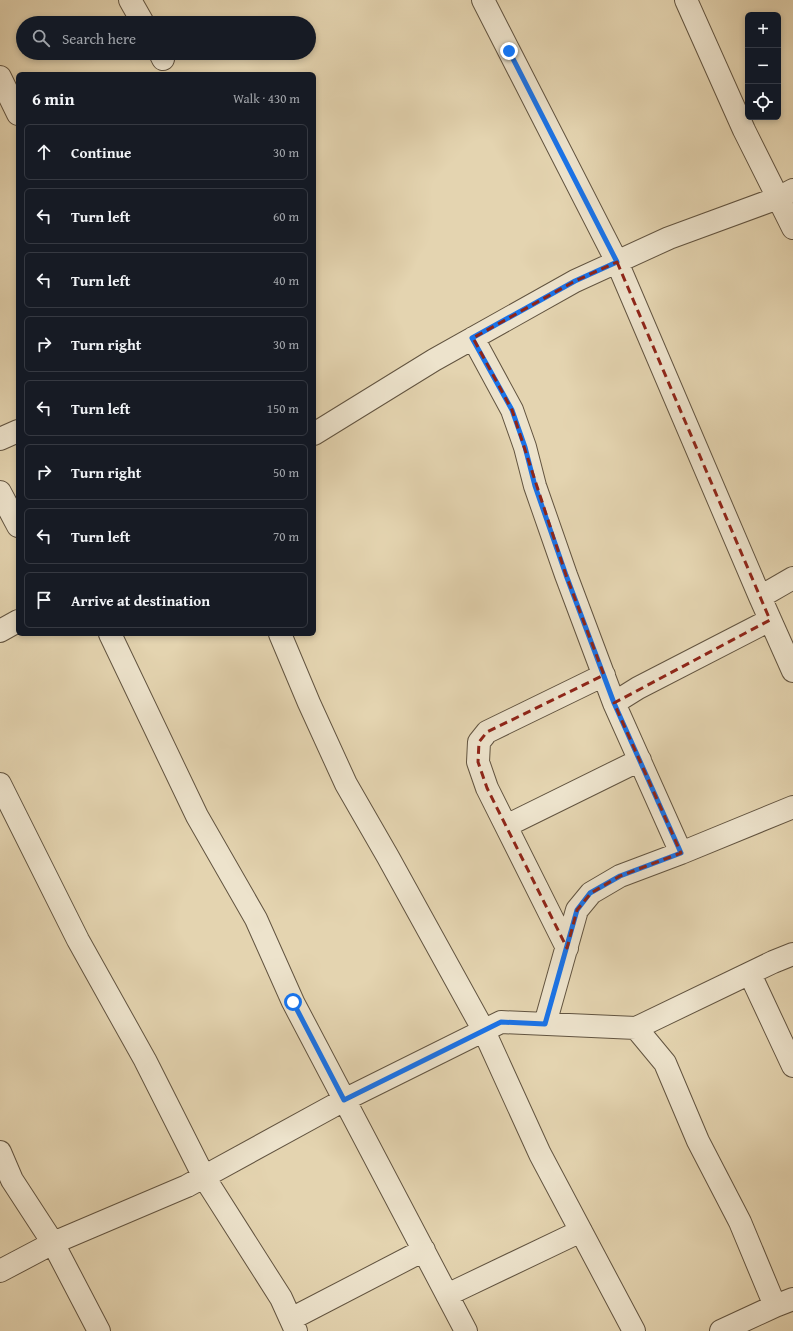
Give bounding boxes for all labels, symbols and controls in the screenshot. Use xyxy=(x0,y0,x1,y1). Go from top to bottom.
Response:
map controls xyxy=(745,12,781,120)
button: + xyxy=(745,12,781,48)
search box xyxy=(16,16,316,60)
icon: search xyxy=(30,27,52,49)
text: Search here xyxy=(62,28,136,49)
route end xyxy=(500,42,518,60)
button: − xyxy=(745,48,781,84)
button: locate xyxy=(745,84,781,120)
text: 6 min xyxy=(32,86,74,111)
text: Walk · 430 m xyxy=(233,89,300,108)
icon: ahead xyxy=(33,141,55,163)
text: Continue xyxy=(71,142,132,163)
text: 30 m xyxy=(273,143,299,162)
icon: left xyxy=(33,205,55,227)
text: Turn left xyxy=(71,206,130,227)
text: 60 m xyxy=(273,207,299,226)
icon: left xyxy=(33,269,55,291)
text: Turn left xyxy=(71,270,130,291)
text: 40 m xyxy=(273,271,299,290)
icon: right xyxy=(33,333,55,355)
text: Turn right xyxy=(71,334,142,355)
text: 30 m xyxy=(273,335,299,354)
icon: left xyxy=(33,397,55,419)
text: Turn left xyxy=(71,398,130,419)
text: 150 m xyxy=(267,399,299,418)
icon: right xyxy=(33,461,55,483)
text: Turn right xyxy=(71,462,142,483)
text: 50 m xyxy=(273,463,299,482)
icon: left xyxy=(33,525,55,547)
text: Turn left xyxy=(71,526,130,547)
text: 70 m xyxy=(273,527,299,546)
icon: arrive xyxy=(33,589,55,611)
text: Arrive at destination xyxy=(71,590,210,611)
route start xyxy=(284,993,302,1011)

